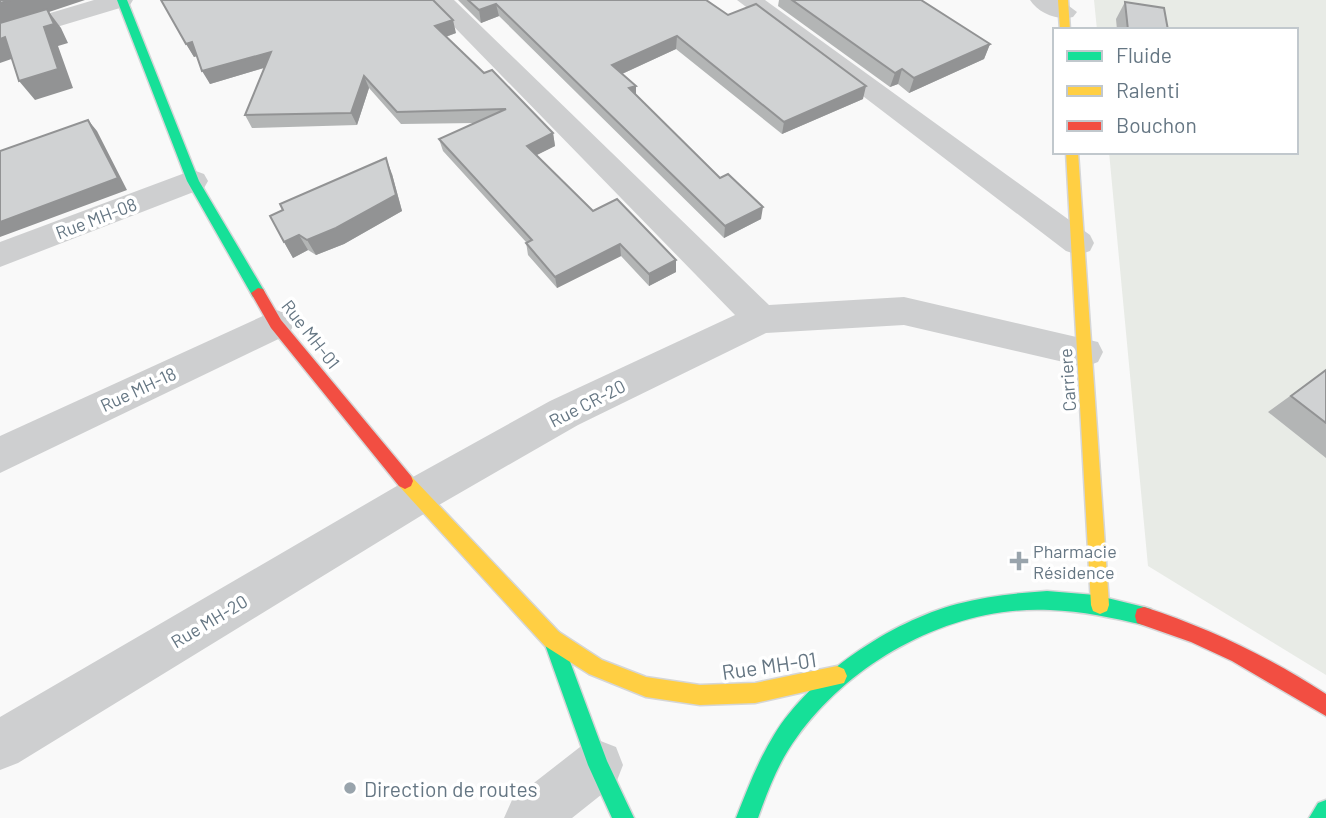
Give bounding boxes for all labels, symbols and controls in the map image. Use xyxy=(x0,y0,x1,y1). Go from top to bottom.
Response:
legend xyxy=(1053,28,1298,154)
text: Fluide xyxy=(1116,42,1172,67)
text: Ralenti xyxy=(1116,77,1180,102)
text: Bouchon xyxy=(1116,112,1197,137)
street label: Rue MH-08 xyxy=(52,192,140,244)
street label: Rue MH-01 xyxy=(277,295,345,373)
street label: Carriere xyxy=(1054,348,1080,412)
street label: Rue MH-18 xyxy=(97,362,179,416)
street label: Rue CR-20 xyxy=(545,374,629,432)
place label: Pharmacie Résidence xyxy=(1033,540,1117,583)
marker: Pharmacie Résidence xyxy=(1011,553,1027,569)
street label: Rue MH-20 xyxy=(167,590,251,652)
street label: Rue MH-01 xyxy=(720,646,818,684)
place label: Direction de routes xyxy=(364,776,537,801)
marker: Direction de routes xyxy=(342,780,358,796)

